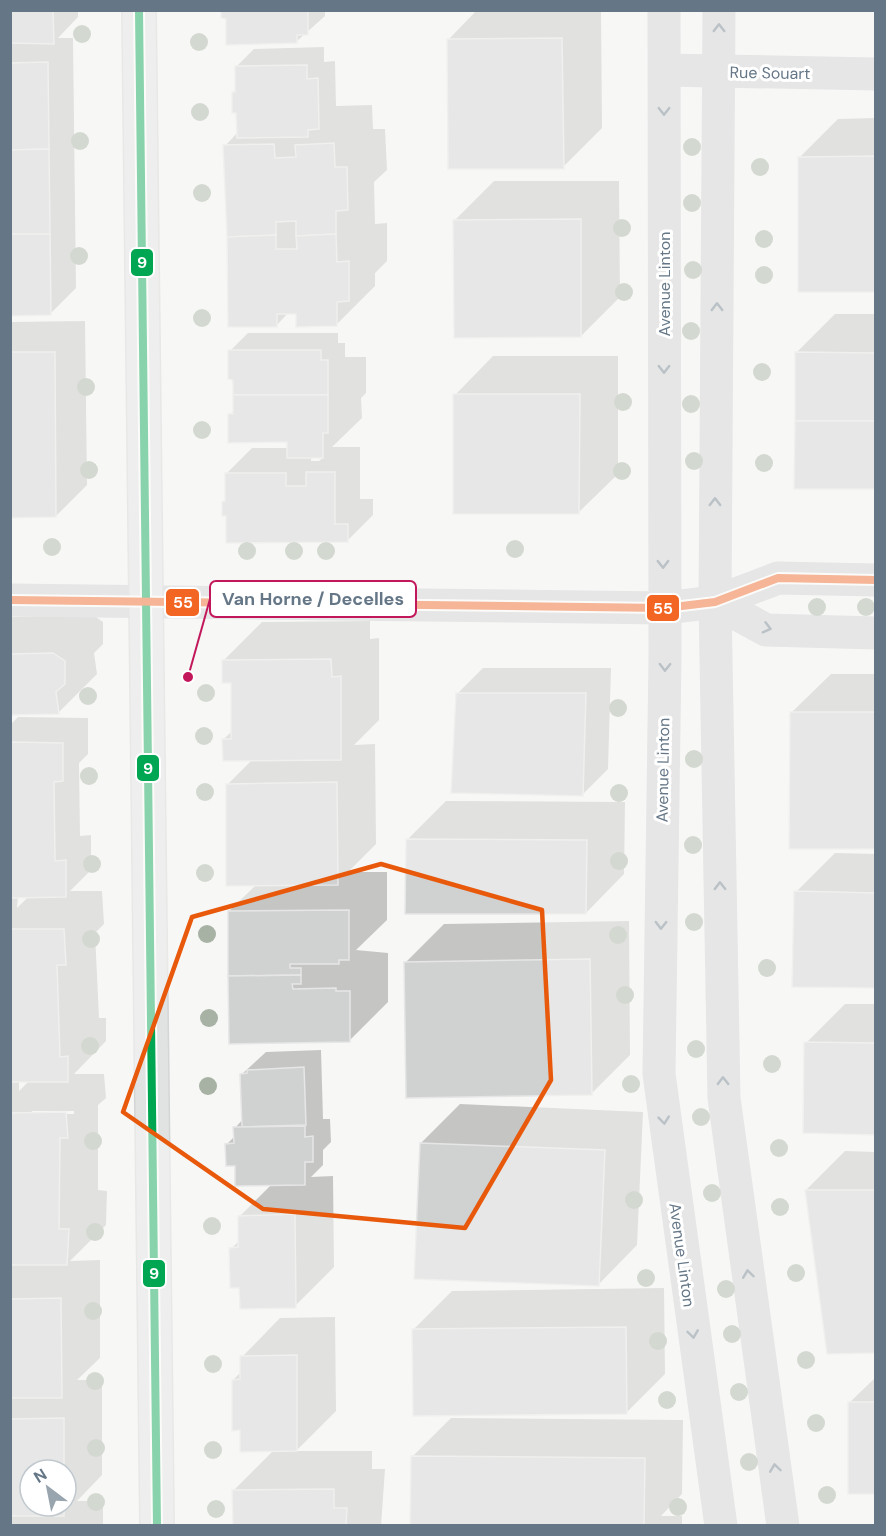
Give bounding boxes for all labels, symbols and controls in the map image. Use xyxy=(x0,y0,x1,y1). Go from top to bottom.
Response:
one-way arrow xyxy=(713,23,725,32)
street label: Rue Souart xyxy=(729,62,811,84)
one-way arrow xyxy=(658,106,670,115)
street label: Avenue Linton xyxy=(654,232,675,336)
line badge: 9 xyxy=(130,248,154,277)
text: 9 xyxy=(137,252,147,273)
one-way arrow xyxy=(711,302,723,311)
one-way arrow xyxy=(658,364,670,373)
one-way arrow xyxy=(709,497,721,506)
one-way arrow xyxy=(657,559,669,568)
callout: Van Horne / Decelles xyxy=(210,581,416,617)
text: Van Horne / Decelles xyxy=(222,587,404,611)
line badge: 55 xyxy=(165,588,200,617)
text: 55 xyxy=(173,592,193,613)
line badge: 55 xyxy=(646,594,680,622)
text: 55 xyxy=(653,598,673,619)
one-way arrow xyxy=(761,621,772,633)
one-way arrow xyxy=(658,662,671,671)
street label: Avenue Linton xyxy=(652,717,674,823)
line badge: 9 xyxy=(136,754,160,782)
text: 9 xyxy=(143,758,153,779)
one-way arrow xyxy=(714,882,726,891)
one-way arrow xyxy=(655,920,667,929)
one-way arrow xyxy=(717,1077,730,1086)
one-way arrow xyxy=(657,1115,670,1124)
street label: Avenue Linton xyxy=(664,1202,700,1308)
line badge: 9 xyxy=(142,1259,166,1288)
text: 9 xyxy=(149,1263,159,1284)
one-way arrow xyxy=(743,1270,755,1279)
one-way arrow xyxy=(687,1329,699,1338)
north arrow xyxy=(18,1458,78,1518)
one-way arrow xyxy=(770,1463,782,1472)
text: N xyxy=(30,1464,51,1488)

